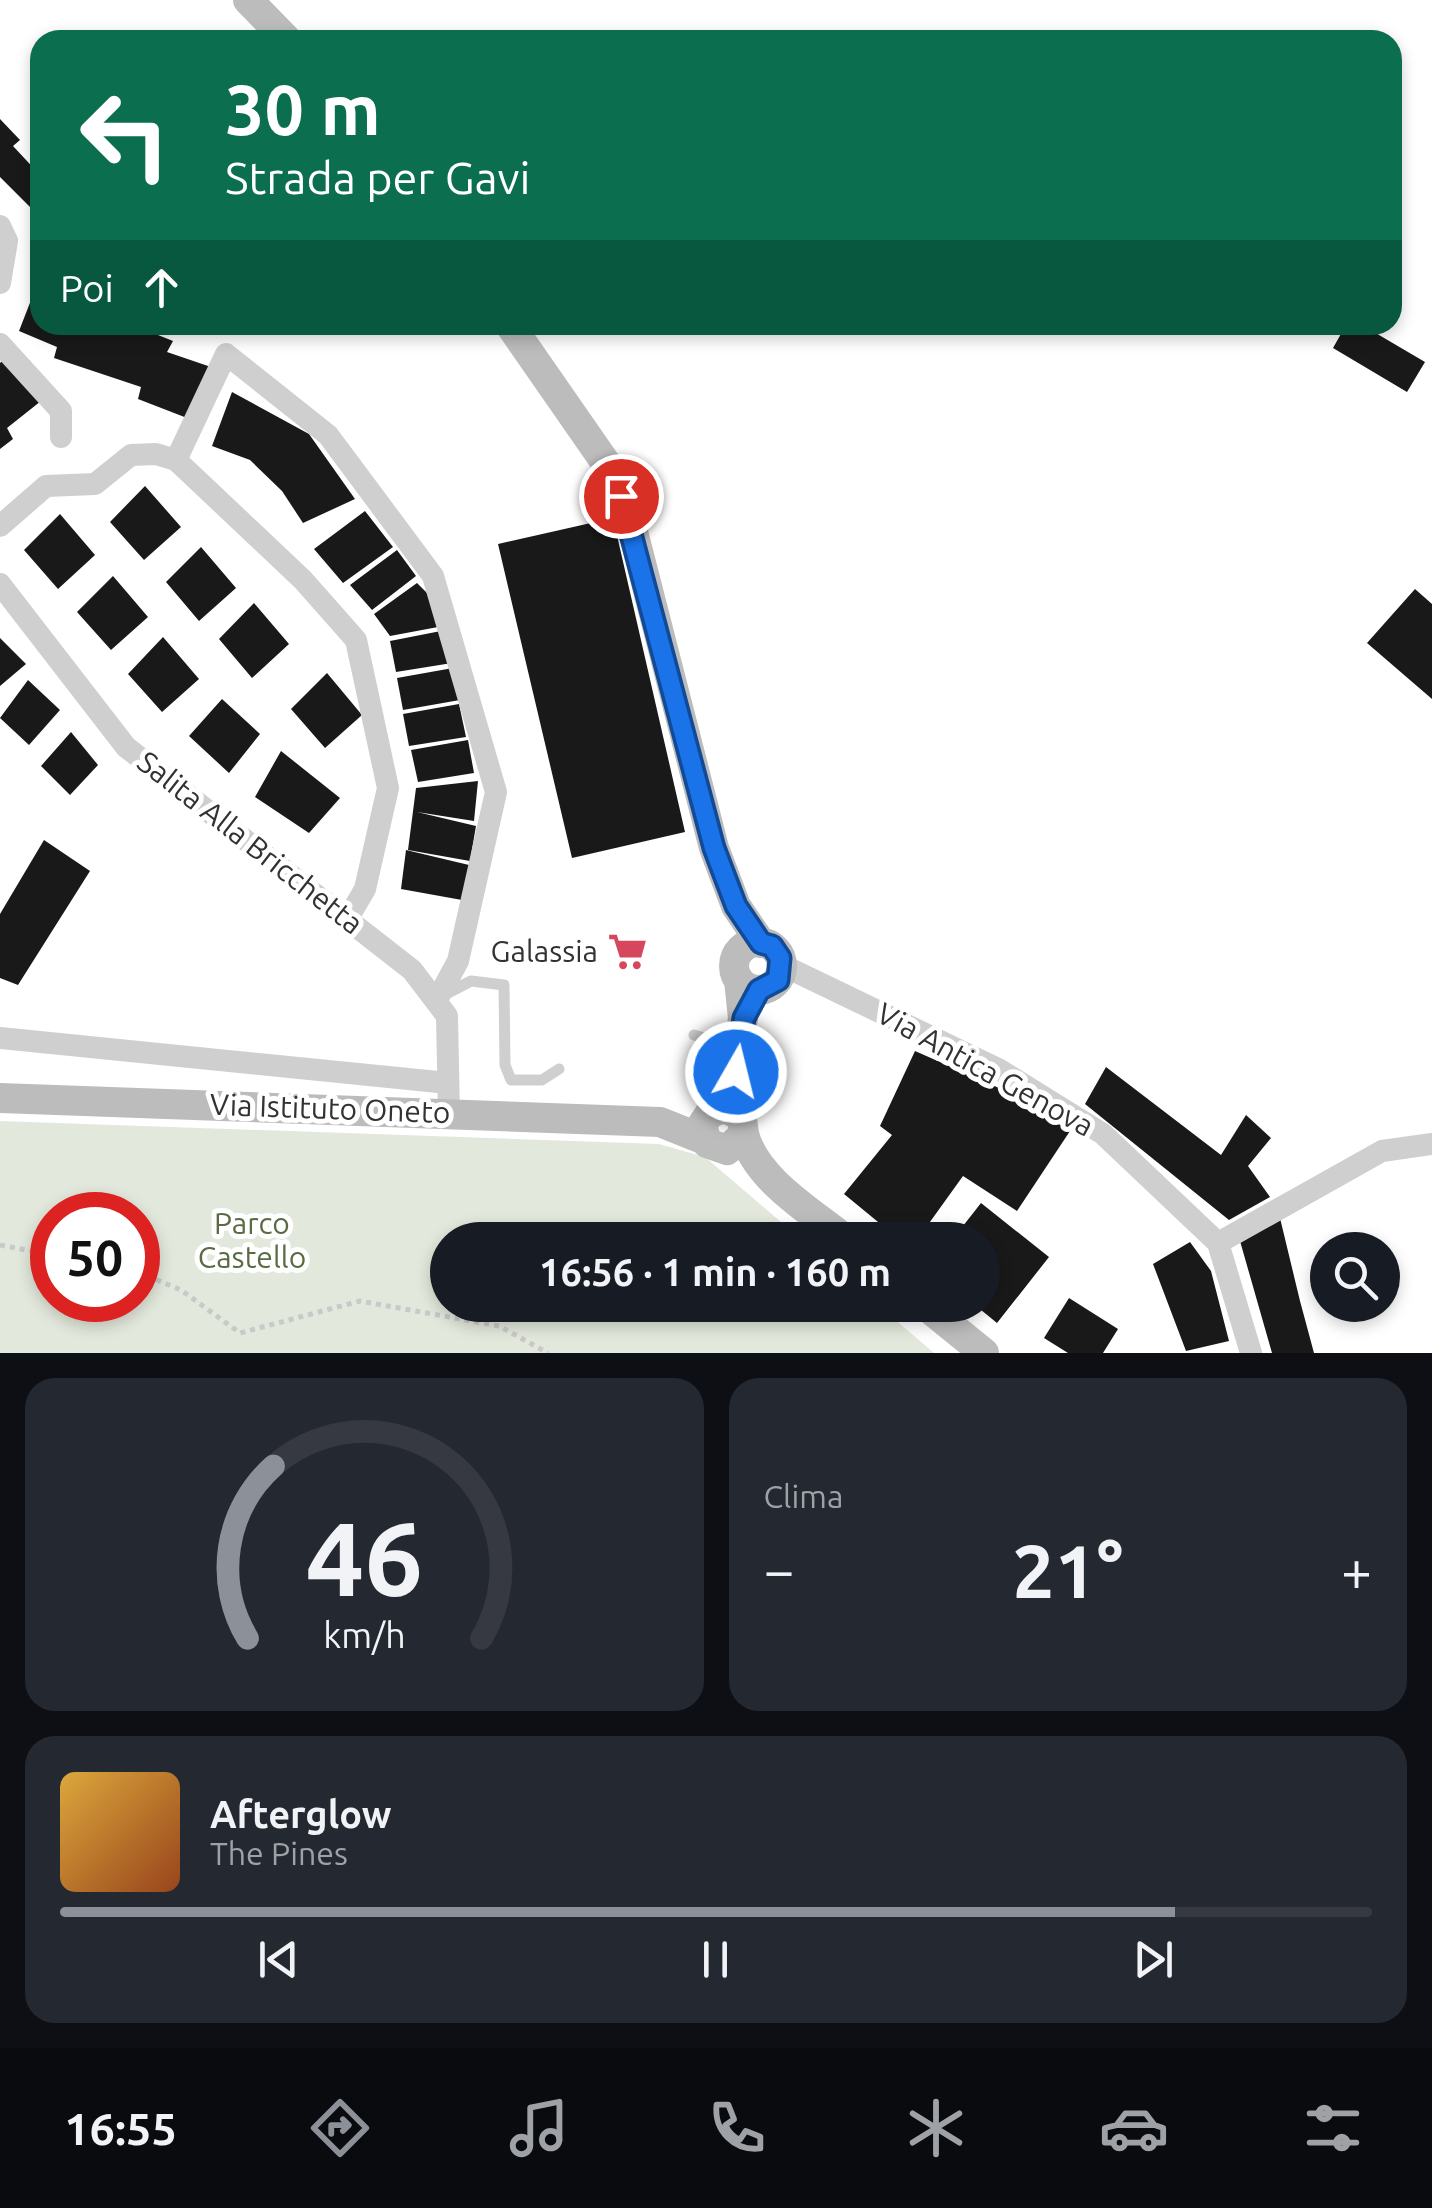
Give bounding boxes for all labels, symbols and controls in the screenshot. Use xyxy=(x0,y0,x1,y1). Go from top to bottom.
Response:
icon: left xyxy=(60,70,190,200)
text: 30 m xyxy=(225,70,381,148)
text: Strada per Gavi xyxy=(225,152,531,203)
icon: ahead xyxy=(134,260,189,315)
text: Poi xyxy=(60,267,114,309)
pin xyxy=(579,454,664,539)
icon: arrive xyxy=(594,469,649,524)
street label: Salita Alla Bricchetta xyxy=(131,744,370,941)
supermarket icon: Galassia xyxy=(607,931,649,973)
place label: Galassia xyxy=(491,934,598,968)
street label: Via Antica Genova xyxy=(871,995,1100,1143)
position arrow xyxy=(684,1020,788,1124)
street label: Via Istituto Oneto xyxy=(209,1087,451,1129)
speed limit sign: 50 xyxy=(30,1192,160,1322)
park label: Parco Castello xyxy=(198,1206,306,1274)
map controls xyxy=(1310,1232,1400,1322)
button: search xyxy=(1310,1232,1400,1322)
text: 16:56 · 1 min · 160 m xyxy=(539,1251,891,1293)
text: Clima xyxy=(764,1478,843,1514)
text: 46 xyxy=(306,1499,423,1616)
text: 21° xyxy=(1012,1528,1123,1612)
text: − xyxy=(764,1539,795,1600)
text: + xyxy=(1341,1539,1372,1600)
text: km/h xyxy=(323,1615,406,1655)
text: Afterglow xyxy=(210,1793,392,1835)
text: The Pines xyxy=(210,1835,348,1871)
icon: previous xyxy=(251,1932,306,1987)
icon: pause xyxy=(688,1932,743,1987)
icon: next xyxy=(1126,1932,1181,1987)
icon: directions xyxy=(305,2093,375,2163)
icon: music xyxy=(504,2093,574,2163)
icon: phone xyxy=(702,2093,772,2163)
icon: climate xyxy=(901,2093,971,2163)
icon: car xyxy=(1099,2093,1169,2163)
icon: filters xyxy=(1298,2093,1368,2163)
text: 16:55 xyxy=(64,2103,177,2154)

